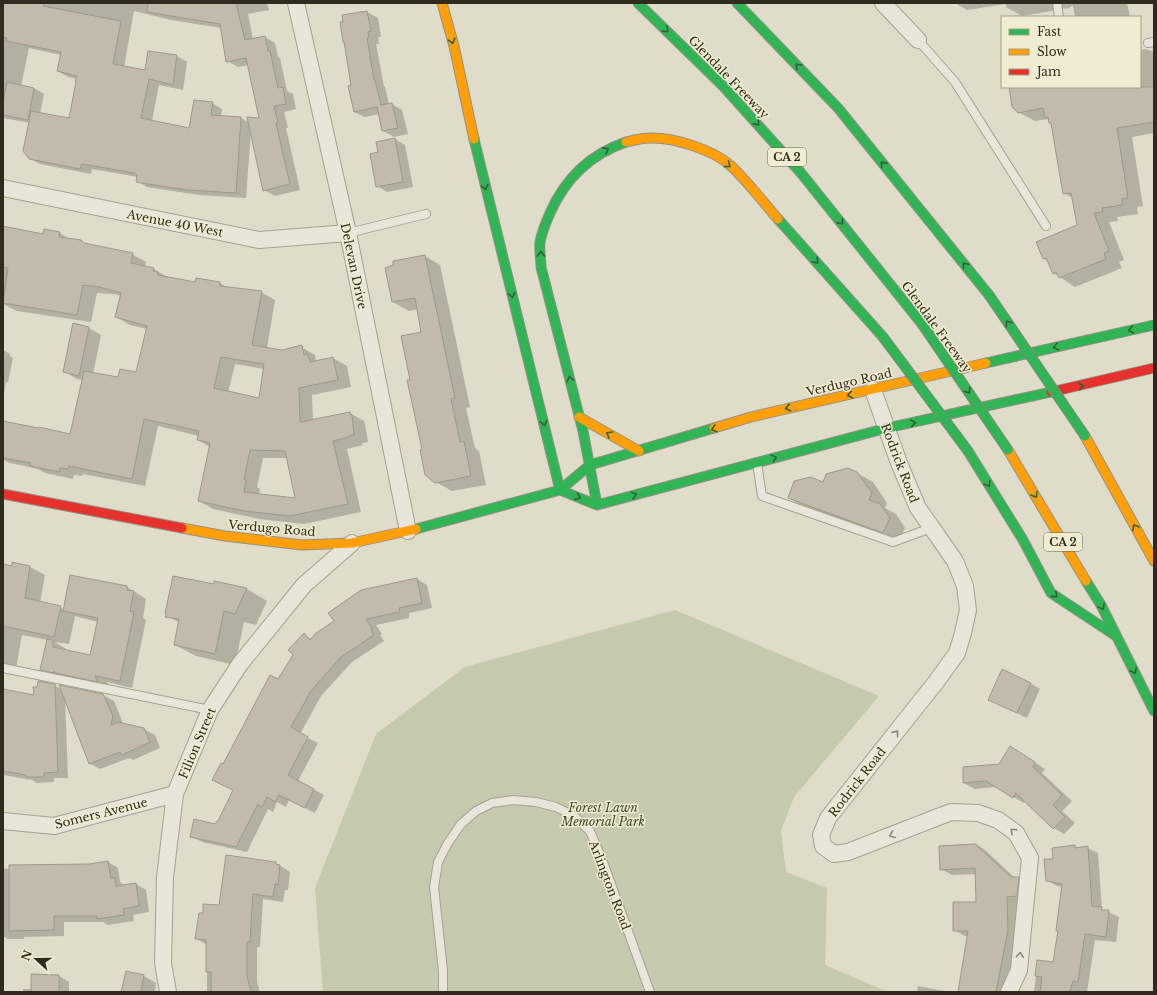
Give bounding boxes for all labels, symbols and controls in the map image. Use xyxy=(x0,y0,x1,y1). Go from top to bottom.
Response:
legend xyxy=(1001,16,1141,88)
text: Fast xyxy=(1037,24,1062,39)
one-way arrow xyxy=(661,25,669,33)
street label: Glendale Freeway xyxy=(685,32,773,122)
one-way arrow xyxy=(447,37,456,44)
text: Slow xyxy=(1037,44,1067,59)
one-way arrow xyxy=(795,63,803,71)
text: Jam xyxy=(1035,64,1061,79)
one-way arrow xyxy=(752,119,759,126)
one-way arrow xyxy=(602,147,610,155)
road number: CA 2 xyxy=(768,148,806,166)
one-way arrow xyxy=(724,160,731,167)
one-way arrow xyxy=(881,161,888,168)
one-way arrow xyxy=(481,184,489,190)
street label: Avenue 40 West xyxy=(125,206,225,240)
one-way arrow xyxy=(836,218,843,225)
street label: Delevan Drive xyxy=(338,221,371,311)
one-way arrow xyxy=(537,251,545,257)
one-way arrow xyxy=(811,256,818,264)
one-way arrow xyxy=(962,262,969,270)
street label: Glendale Freeway xyxy=(899,278,976,376)
one-way arrow xyxy=(507,292,516,299)
one-way arrow xyxy=(1005,320,1012,327)
one-way arrow xyxy=(1127,325,1134,334)
one-way arrow xyxy=(1052,342,1059,350)
street label: Verdugo Road xyxy=(804,365,893,399)
one-way arrow xyxy=(566,376,575,383)
one-way arrow xyxy=(1078,382,1084,390)
one-way arrow xyxy=(963,387,971,394)
one-way arrow xyxy=(846,390,853,398)
one-way arrow xyxy=(785,404,792,412)
one-way arrow xyxy=(910,419,916,427)
one-way arrow xyxy=(539,420,548,427)
street label: Rodrick Road xyxy=(878,421,922,505)
one-way arrow xyxy=(710,424,717,433)
one-way arrow xyxy=(606,431,613,438)
one-way arrow xyxy=(770,455,777,463)
one-way arrow xyxy=(983,480,991,487)
one-way arrow xyxy=(631,491,638,500)
one-way arrow xyxy=(1031,491,1038,498)
one-way arrow xyxy=(575,493,582,501)
street label: Verdugo Road xyxy=(227,517,316,539)
one-way arrow xyxy=(1133,524,1140,531)
road number: CA 2 xyxy=(1044,533,1082,551)
one-way arrow xyxy=(1050,590,1058,597)
one-way arrow xyxy=(1097,603,1104,610)
one-way arrow xyxy=(1129,667,1137,674)
street label: Filion Street xyxy=(175,705,219,781)
one-way arrow xyxy=(891,730,898,737)
street label: Rodrick Road xyxy=(825,744,889,820)
street label: Somers Avenue xyxy=(53,794,149,832)
park label: Forest Lawn Memorial Park xyxy=(560,800,645,829)
one-way arrow xyxy=(1010,829,1018,836)
one-way arrow xyxy=(889,831,896,839)
street label: Arlington Road xyxy=(586,837,634,932)
north arrow xyxy=(16,939,56,979)
text: N xyxy=(18,947,35,963)
one-way arrow xyxy=(1015,952,1024,958)

